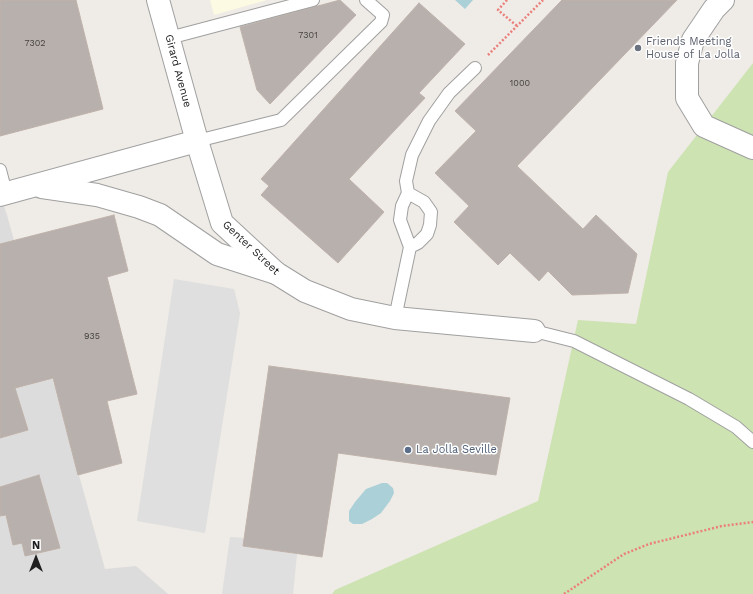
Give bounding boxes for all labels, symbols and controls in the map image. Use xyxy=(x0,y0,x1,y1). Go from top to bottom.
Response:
house number: 7301 xyxy=(298,30,318,40)
street label: Girard Avenue xyxy=(162,33,194,109)
place label: Friends Meeting House of La Jolla xyxy=(646,35,740,61)
house number: 7302 xyxy=(24,38,46,48)
marker: Friends Meeting House of La Jolla xyxy=(633,43,643,53)
house number: 1000 xyxy=(510,78,530,88)
street label: Genter Street xyxy=(220,218,282,278)
house number: 935 xyxy=(84,331,100,341)
place label: La Jolla Seville xyxy=(416,443,497,457)
marker: La Jolla Seville xyxy=(403,445,413,455)
north arrow xyxy=(16,538,56,578)
text: N xyxy=(32,539,40,552)

